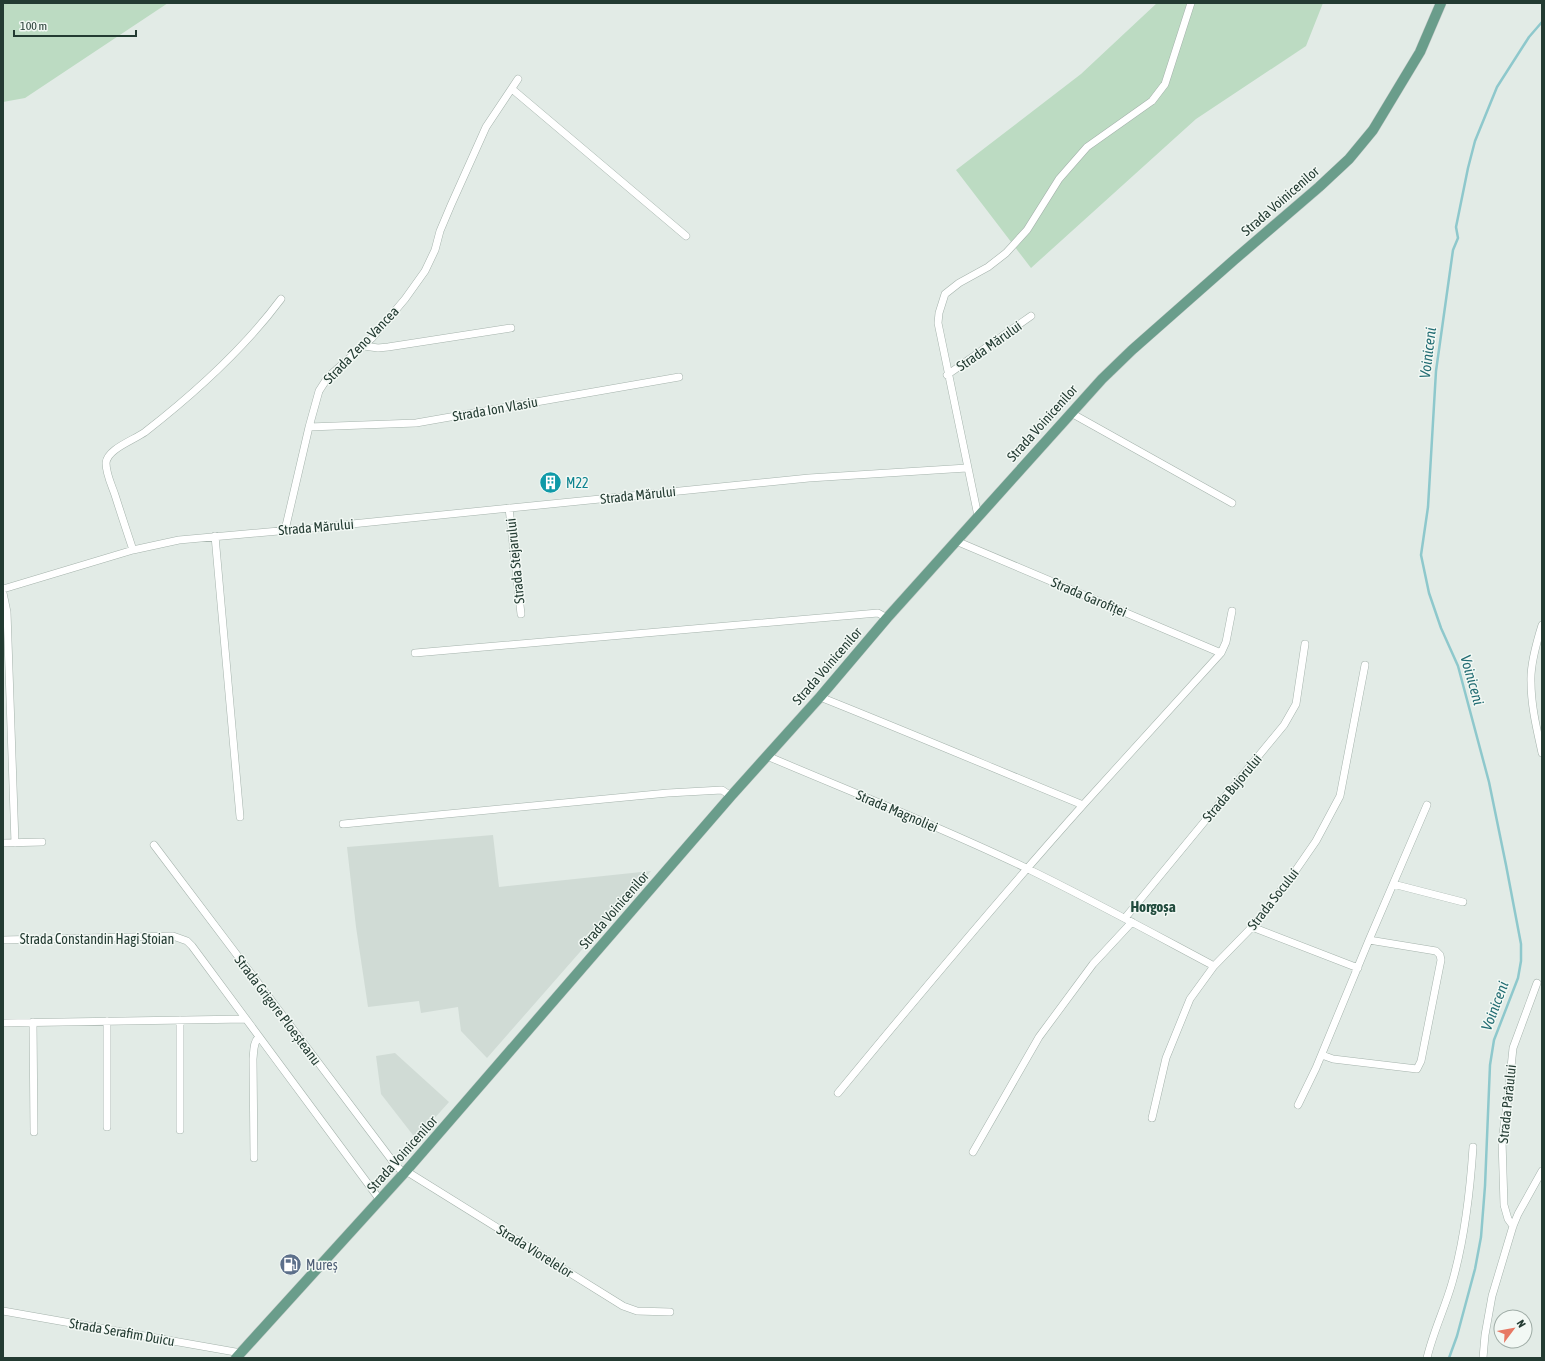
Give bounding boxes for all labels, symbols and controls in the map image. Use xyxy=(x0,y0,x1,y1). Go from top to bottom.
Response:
scale bar xyxy=(14,12,136,38)
text: 100 m xyxy=(20,19,47,33)
street label: Strada Voinicenilor xyxy=(1238,162,1323,239)
street label: Strada Zeno Vancea xyxy=(320,303,402,387)
street label: Strada Mărului xyxy=(953,318,1025,374)
water label: Voiniceni xyxy=(1416,326,1439,379)
street label: Strada Voinicenilor xyxy=(1003,381,1081,465)
street label: Strada Ion Vlasiu xyxy=(451,394,539,424)
building icon: M22 xyxy=(538,470,564,496)
place label: M22 xyxy=(566,475,589,491)
street label: Strada Mărului xyxy=(599,483,677,507)
street label: Strada Mărului xyxy=(278,516,354,538)
street label: Strada Stejarului xyxy=(503,518,527,604)
street label: Strada Garofiței xyxy=(1049,574,1129,620)
street label: Strada Voinicenilor xyxy=(789,623,866,708)
water label: Voiniceni xyxy=(1457,653,1488,707)
street label: Strada Bujorului xyxy=(1199,751,1265,825)
street label: Strada Magnoliei xyxy=(854,787,940,835)
street label: Strada Socului xyxy=(1244,865,1302,933)
street label: Strada Voinicenilor xyxy=(576,867,653,952)
district label: Horgoșa xyxy=(1130,898,1176,916)
street label: Strada Constandin Hagi Stoian xyxy=(20,931,174,947)
street label: Strada Grigore Ploeșteanu xyxy=(231,952,325,1068)
water label: Voiniceni xyxy=(1477,978,1512,1033)
street label: Strada Pârâului xyxy=(1495,1064,1519,1144)
street label: Strada Voinicenilor xyxy=(363,1112,441,1196)
street label: Strada Viorelelor xyxy=(494,1221,577,1281)
fuel station icon: Mureș xyxy=(278,1252,304,1278)
place label: Mureș xyxy=(306,1257,338,1273)
north arrow xyxy=(1493,1309,1533,1349)
street label: Strada Serafim Duicu xyxy=(68,1315,176,1349)
text: N xyxy=(1515,1318,1528,1330)

